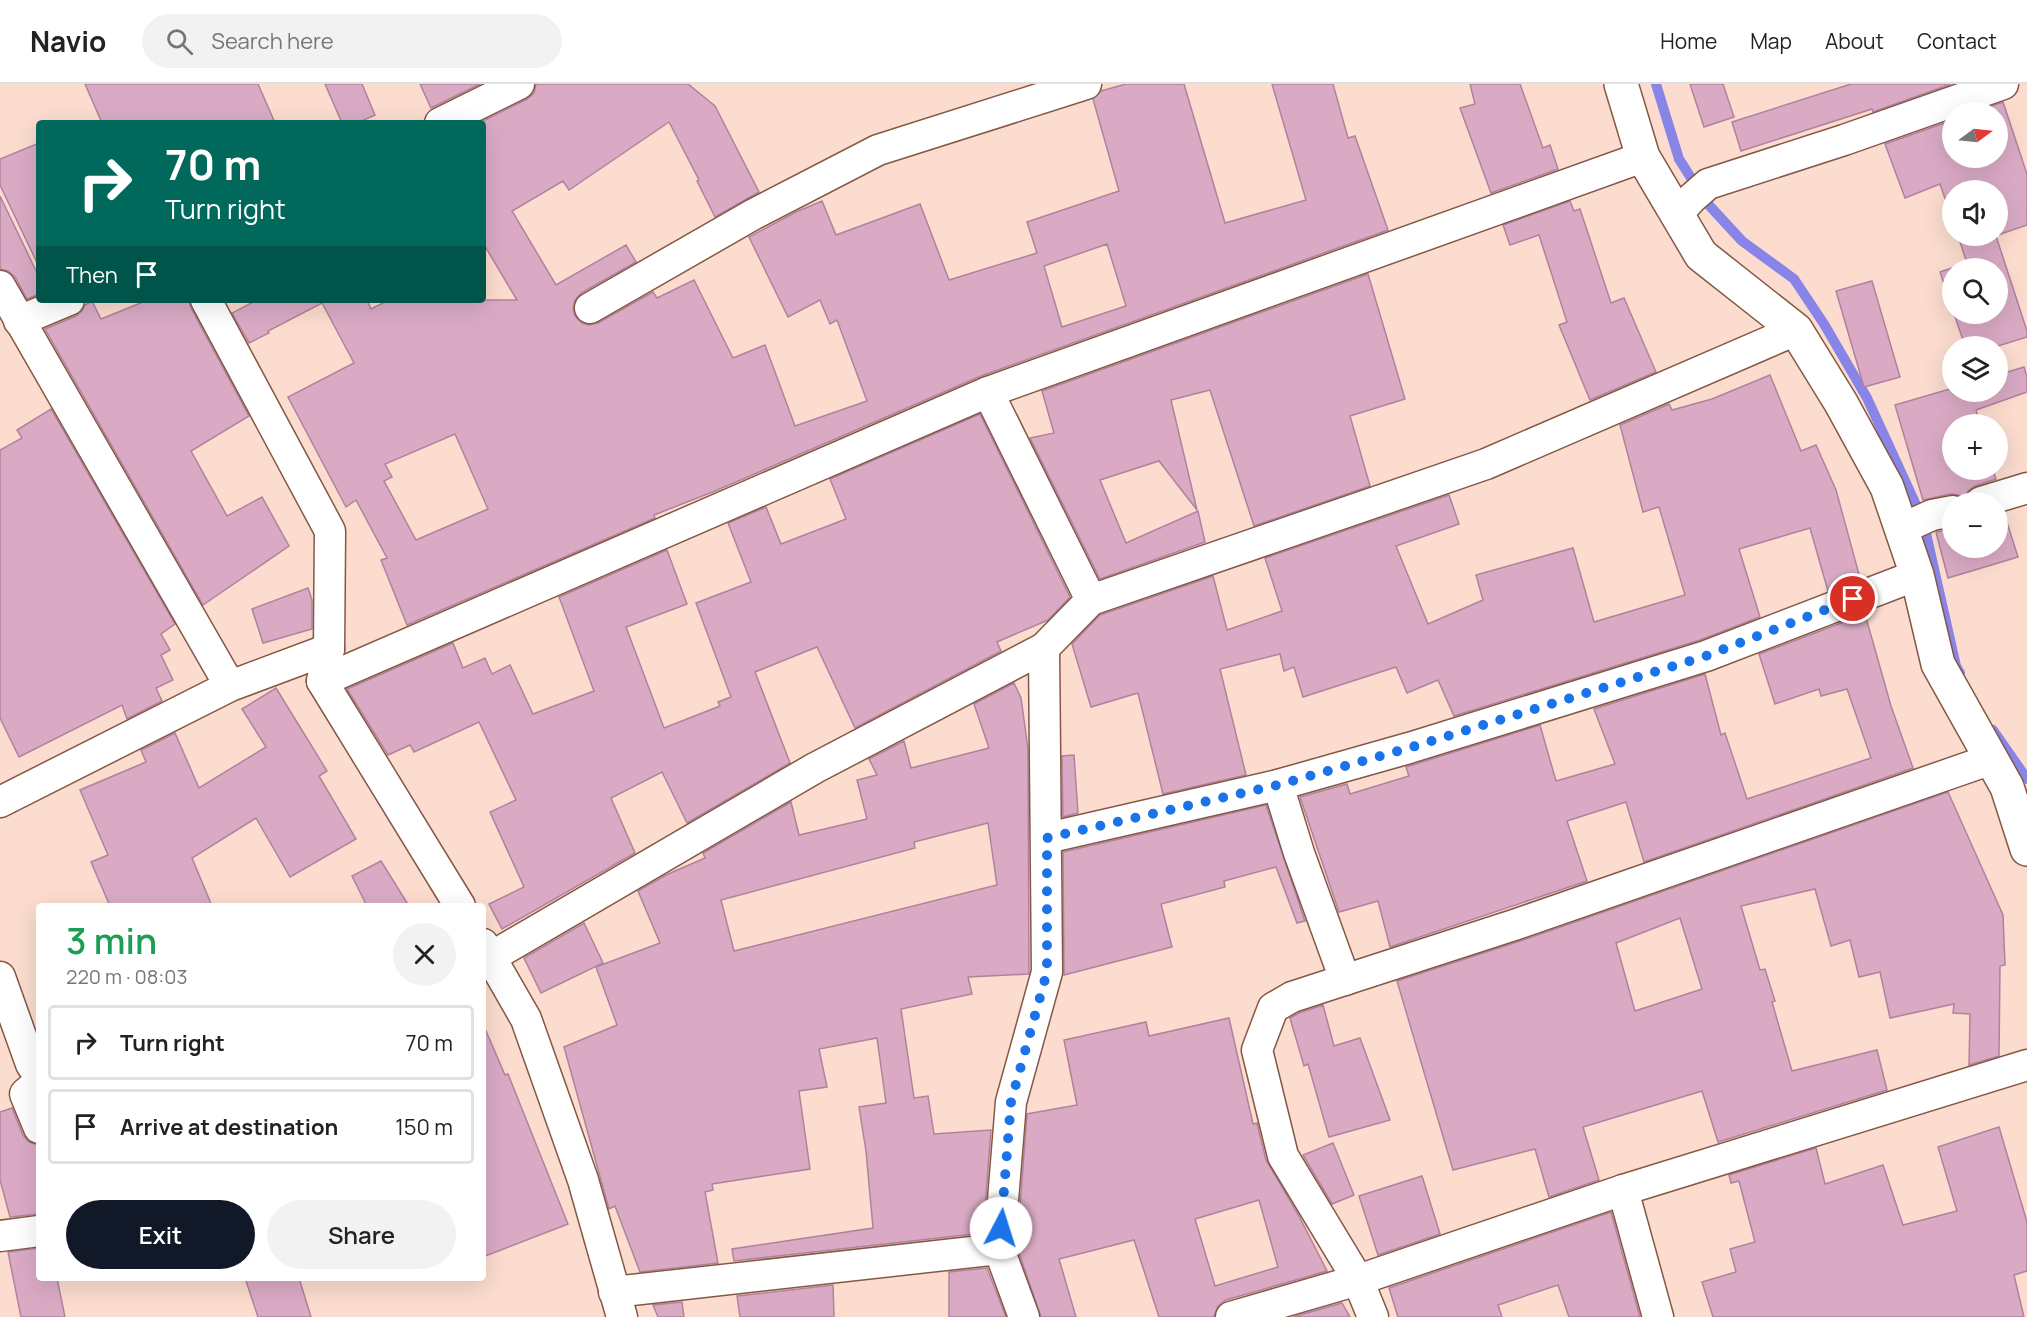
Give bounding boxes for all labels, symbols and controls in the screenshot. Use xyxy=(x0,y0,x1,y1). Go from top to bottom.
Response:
search box xyxy=(142,14,562,68)
text: Navio xyxy=(30,22,106,60)
icon: search xyxy=(163,25,196,58)
text: Search here xyxy=(211,26,334,56)
text: Home xyxy=(1660,27,1717,55)
text: Map xyxy=(1750,27,1792,55)
text: About xyxy=(1825,27,1884,55)
text: Contact xyxy=(1917,27,1997,55)
north arrow xyxy=(1942,102,2008,168)
map controls xyxy=(1942,102,2008,558)
text: 70 m xyxy=(165,135,261,193)
icon: right xyxy=(66,144,144,222)
button: sound xyxy=(1942,180,2008,246)
text: Turn right xyxy=(165,190,286,227)
icon: arrive xyxy=(130,258,163,291)
button: search xyxy=(1942,258,2008,324)
text: Then xyxy=(66,260,118,290)
button: layers xyxy=(1942,336,2008,402)
button: + xyxy=(1942,414,2008,480)
button: − xyxy=(1942,492,2008,558)
pin xyxy=(1827,573,1878,624)
icon: arrive xyxy=(1836,582,1869,615)
text: 3 min xyxy=(66,916,157,965)
button: close xyxy=(393,923,456,986)
text: 220 m · 08:03 xyxy=(66,963,188,990)
icon: right xyxy=(69,1026,102,1059)
text: Turn right xyxy=(120,1028,225,1058)
text: 70 m xyxy=(405,1028,453,1058)
icon: arrive xyxy=(69,1110,102,1143)
text: Arrive at destination xyxy=(120,1112,338,1142)
text: 150 m xyxy=(395,1112,453,1142)
position arrow xyxy=(969,1196,1033,1260)
button: Exit xyxy=(66,1200,255,1269)
button: Share xyxy=(267,1200,456,1269)

